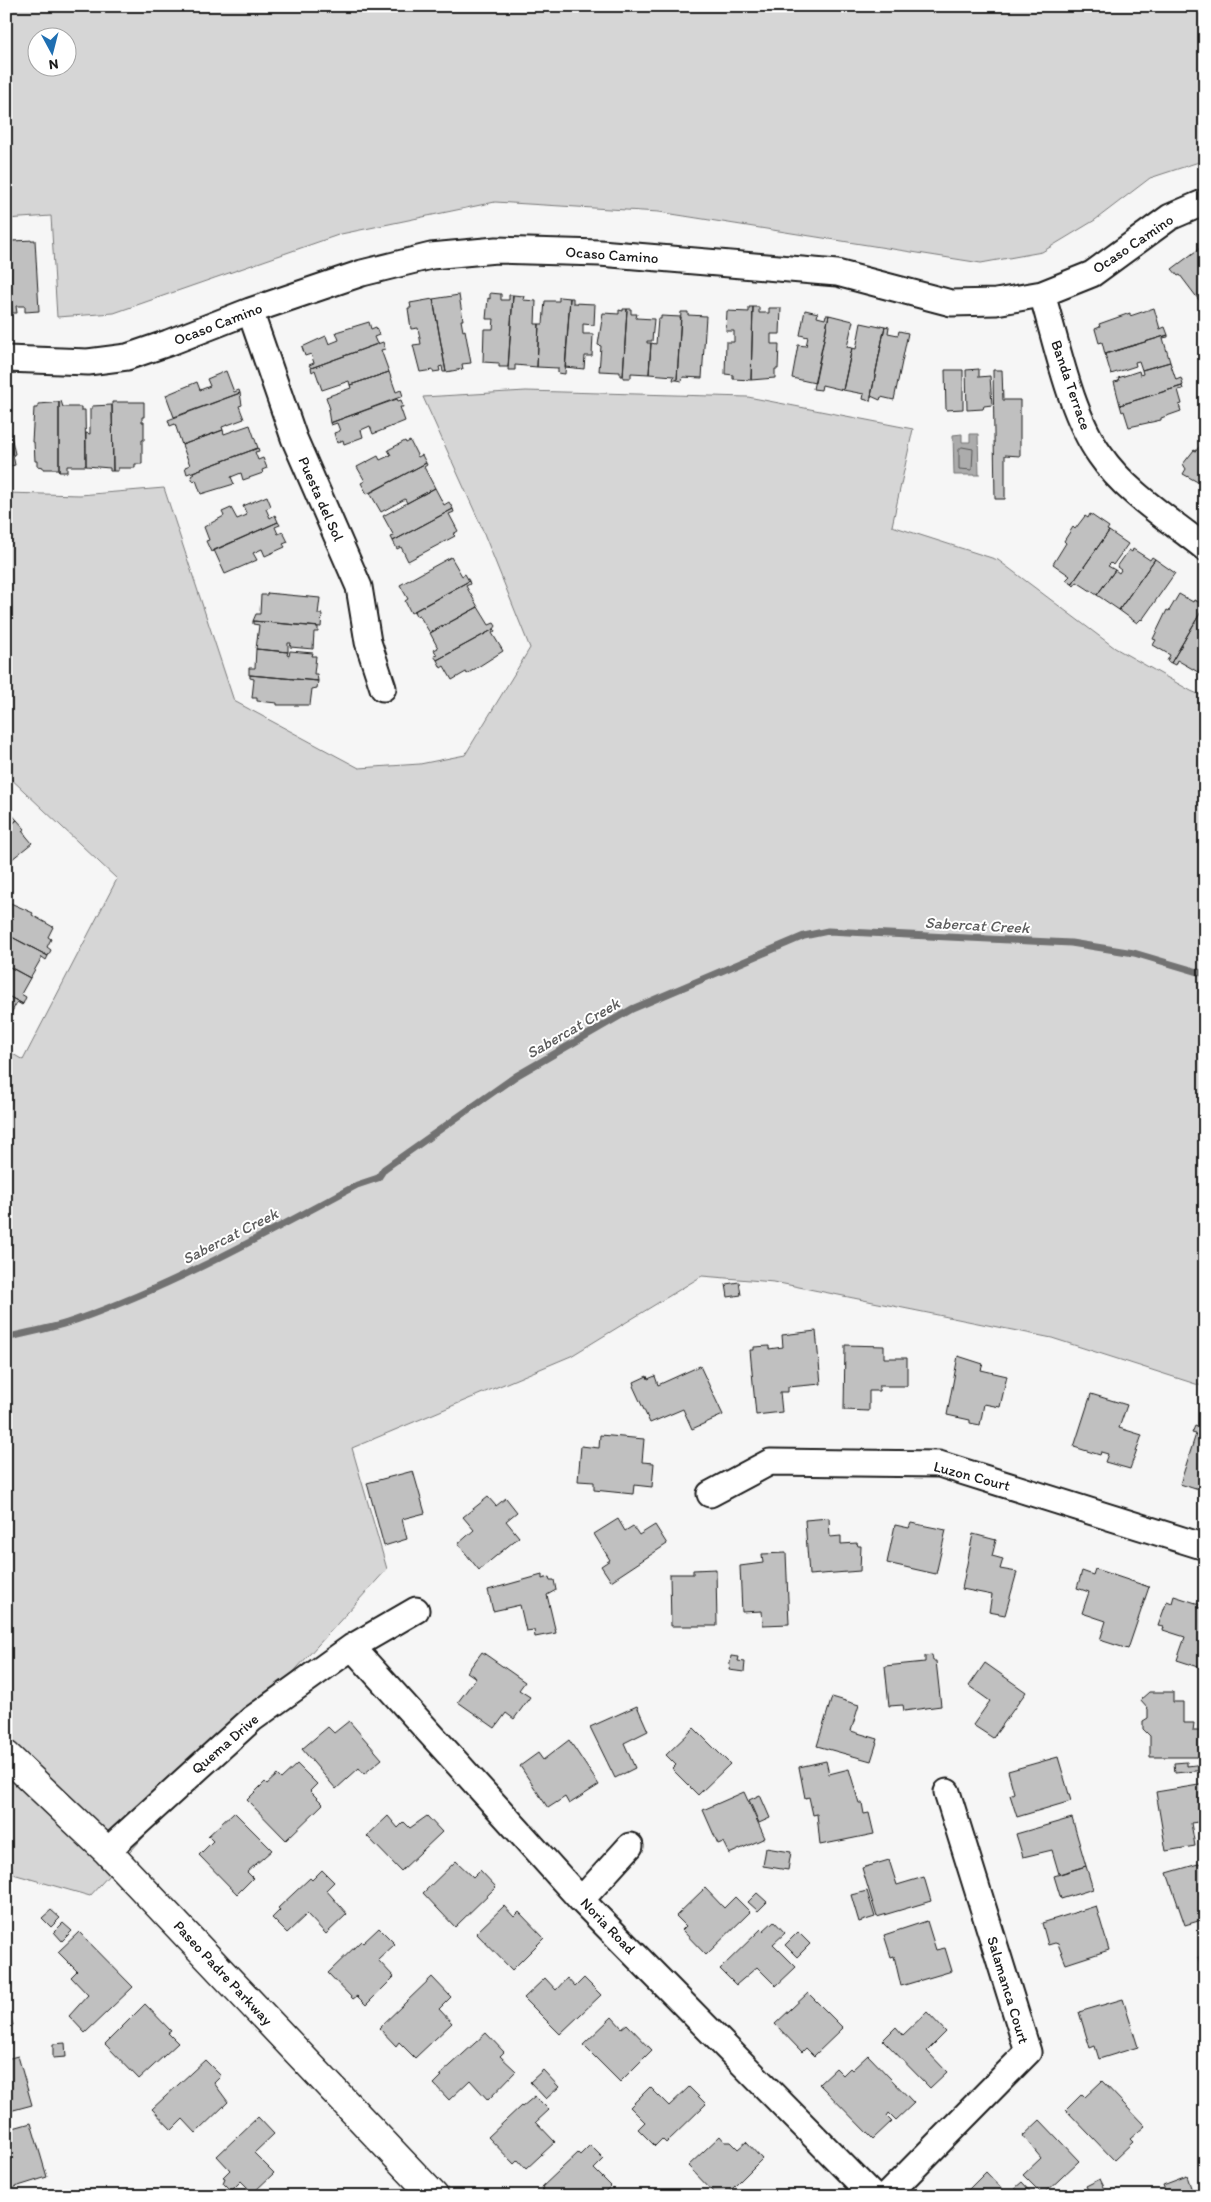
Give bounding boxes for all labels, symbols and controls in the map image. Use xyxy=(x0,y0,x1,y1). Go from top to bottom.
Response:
north arrow xyxy=(28,28,78,78)
text: N xyxy=(48,55,59,73)
street label: Ocaso Camino xyxy=(1089,210,1177,278)
street label: Ocaso Camino xyxy=(565,243,659,267)
street label: Ocaso Camino xyxy=(171,299,265,349)
street label: Banda Terrace xyxy=(1047,338,1095,432)
street label: Puesta del Sol xyxy=(294,454,348,545)
water label: Sabercat Creek xyxy=(924,913,1030,937)
water label: Sabercat Creek xyxy=(523,993,624,1062)
water label: Sabercat Creek xyxy=(179,1203,282,1268)
street label: Luzon Court xyxy=(932,1457,1013,1495)
street label: Quema Drive xyxy=(188,1710,262,1778)
street label: Noria Road xyxy=(577,1894,640,1958)
street label: Paseo Padre Parkway xyxy=(170,1917,276,2029)
street label: Salamanca Court xyxy=(983,1934,1033,2046)

